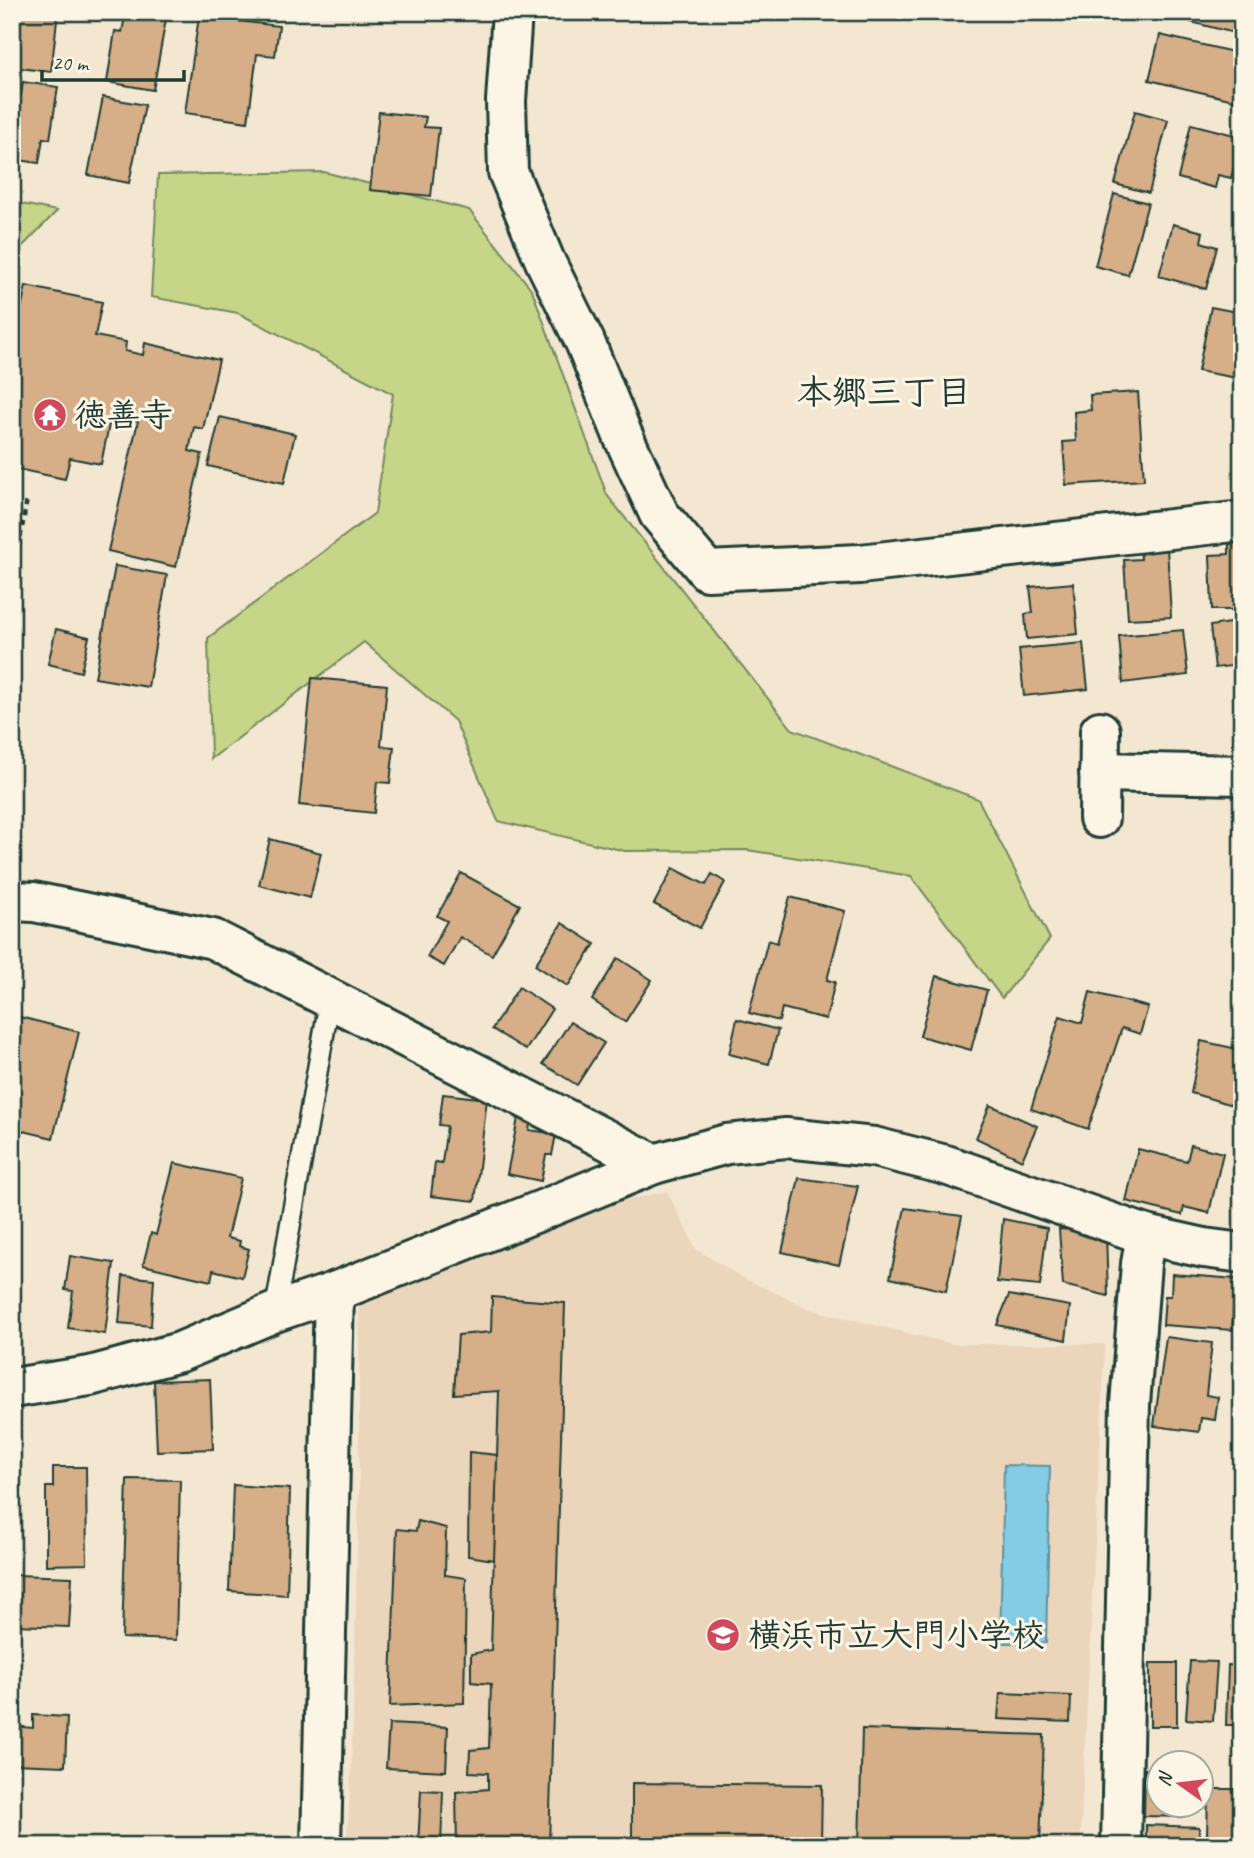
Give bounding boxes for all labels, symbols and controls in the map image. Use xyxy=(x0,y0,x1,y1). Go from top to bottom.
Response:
scale bar xyxy=(42,38,184,82)
text: 20 m xyxy=(52,50,90,76)
district label: 本郷三丁目 xyxy=(796,370,972,415)
place label: 徳善寺 xyxy=(74,394,173,436)
temple icon: 徳善寺 xyxy=(31,396,69,434)
place label: 横浜市立大門小学校 xyxy=(748,1614,1045,1656)
school or university icon: 横浜市立大門小学校 xyxy=(704,1616,742,1654)
north arrow xyxy=(1146,1750,1216,1820)
text: N xyxy=(1151,1768,1178,1789)

